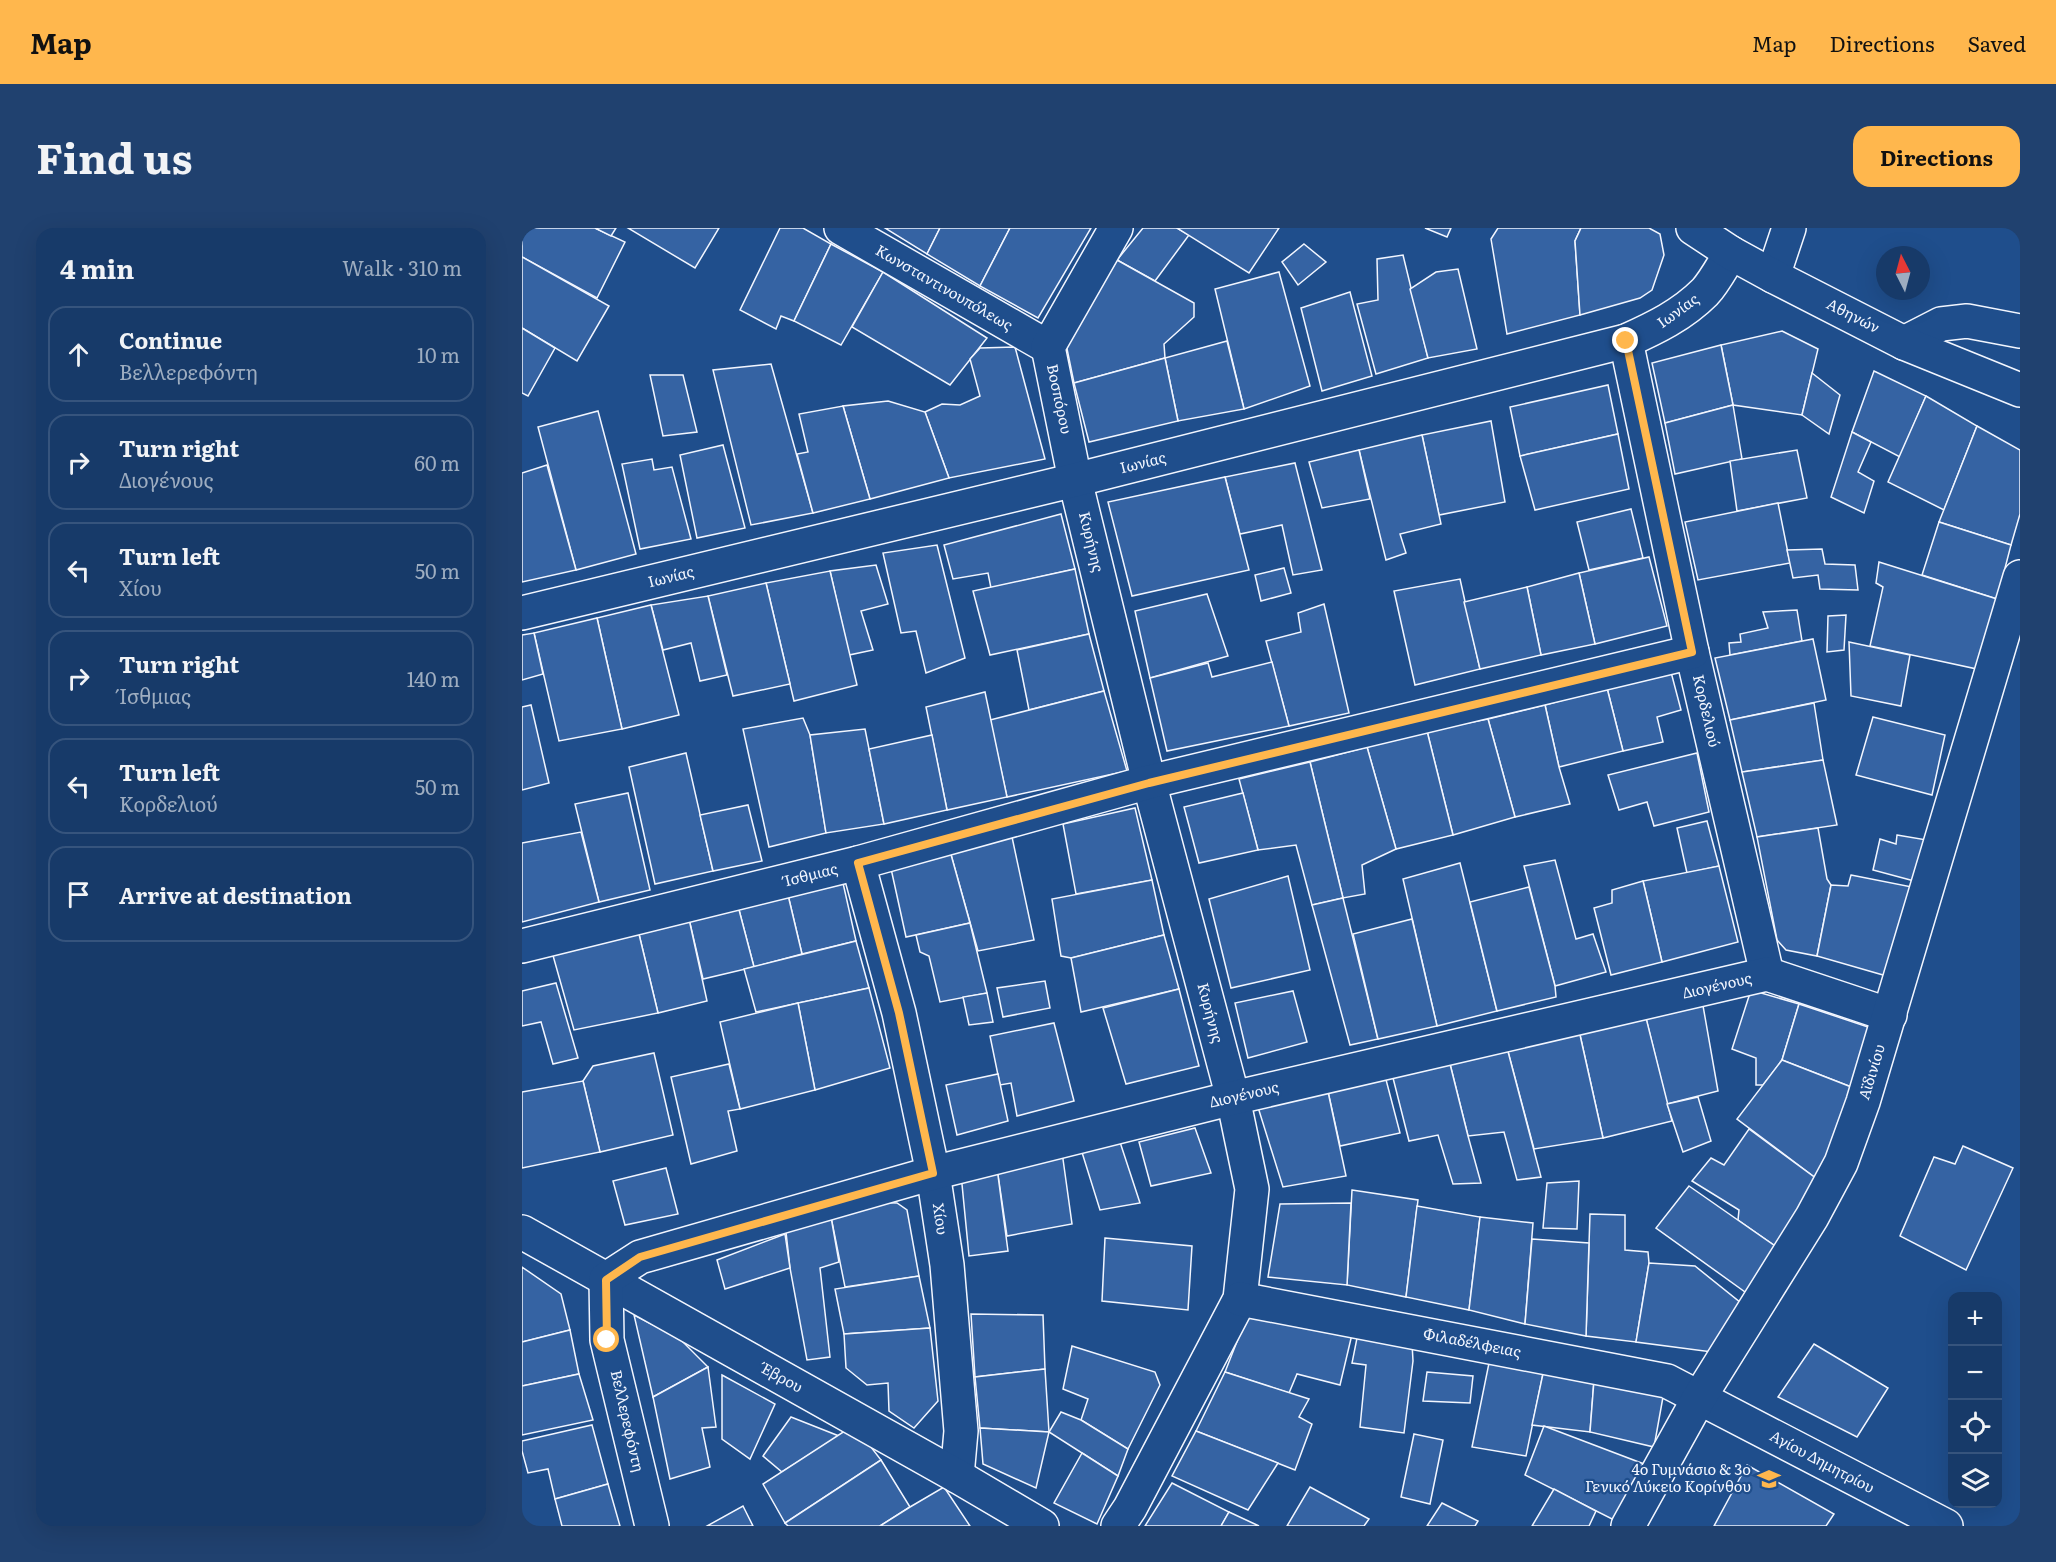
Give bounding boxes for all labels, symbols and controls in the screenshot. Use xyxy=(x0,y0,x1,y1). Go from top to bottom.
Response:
text: Map xyxy=(30,21,92,63)
text: Map xyxy=(1752,27,1797,58)
text: Directions xyxy=(1830,27,1935,58)
text: Saved xyxy=(1968,27,2026,58)
text: Find us xyxy=(36,125,193,187)
button: Directions xyxy=(1853,126,2020,187)
street label: Κωνσταντινουπόλεως xyxy=(872,238,1018,336)
north arrow xyxy=(1876,246,1930,300)
text: 4 min xyxy=(60,248,134,287)
text: Walk · 310 m xyxy=(342,252,462,282)
street label: Ιωνίας xyxy=(1651,286,1703,333)
street label: Αθηνών xyxy=(1823,291,1884,338)
text: Continue xyxy=(119,323,222,356)
route end xyxy=(1612,327,1638,353)
icon: ahead xyxy=(62,338,95,371)
text: 10 m xyxy=(417,339,460,369)
text: Βελλερεφόντη xyxy=(119,356,258,386)
street label: Βοσπόρου xyxy=(1042,361,1079,436)
text: Turn right xyxy=(119,431,239,464)
street label: Ιωνίας xyxy=(1117,445,1169,478)
icon: right xyxy=(62,446,95,479)
text: 60 m xyxy=(414,447,460,477)
text: Διογένους xyxy=(119,464,213,494)
street label: Κυρήνης xyxy=(1074,509,1111,575)
text: Turn left xyxy=(119,539,220,572)
icon: left xyxy=(62,554,95,587)
text: 50 m xyxy=(415,555,460,585)
street label: Ιωνίας xyxy=(645,559,697,592)
text: Χίου xyxy=(119,572,162,602)
text: Turn right xyxy=(119,647,239,680)
icon: right xyxy=(62,662,95,695)
text: 140 m xyxy=(407,663,460,693)
street label: Κορδελιού xyxy=(1688,672,1727,750)
text: Ίσθμιας xyxy=(119,680,191,710)
text: Turn left xyxy=(119,755,220,788)
icon: left xyxy=(62,770,95,803)
text: 50 m xyxy=(415,771,460,801)
text: Κορδελιού xyxy=(119,788,218,818)
street label: Ίσθμιας xyxy=(779,856,840,892)
icon: arrive xyxy=(62,878,95,911)
text: Arrive at destination xyxy=(119,878,352,911)
street label: Διογένους xyxy=(1680,965,1754,1004)
street label: Κυρήνης xyxy=(1192,980,1231,1046)
street label: Αϊδινίου xyxy=(1851,1041,1890,1102)
street label: Διογένους xyxy=(1207,1074,1281,1113)
street label: Χίου xyxy=(928,1201,955,1236)
map controls xyxy=(1948,1292,2002,1508)
button: + xyxy=(1948,1292,2002,1346)
street label: Φιλαδέλφειας xyxy=(1421,1321,1524,1362)
route start xyxy=(593,1326,619,1352)
button: − xyxy=(1948,1346,2002,1400)
street label: Έβρου xyxy=(755,1354,808,1398)
street label: Βελλερεφόντη xyxy=(606,1367,651,1474)
button: locate xyxy=(1948,1400,2002,1454)
street label: Αγίου Δημητρίου xyxy=(1766,1423,1879,1498)
button: layers xyxy=(1948,1454,2002,1508)
place label: 4ο Γυμνάσιο & 3ο Γενικό Λύκειο Κορίνθου xyxy=(1585,1457,1751,1497)
school or university icon: 4ο Γυμνάσιο & 3ο Γενικό Λύκειο Κορίνθου xyxy=(1756,1466,1782,1492)

